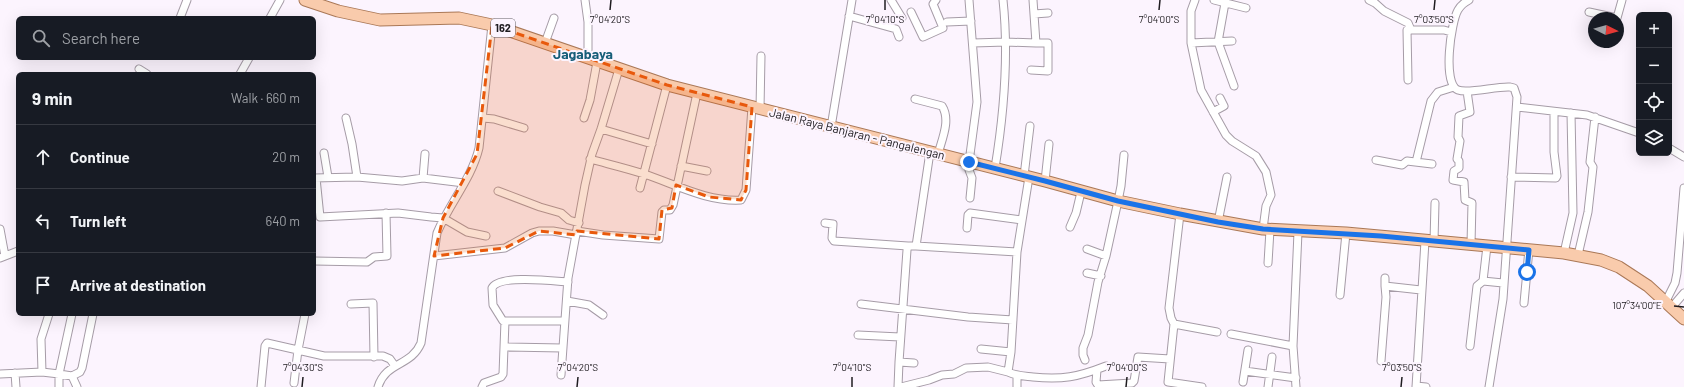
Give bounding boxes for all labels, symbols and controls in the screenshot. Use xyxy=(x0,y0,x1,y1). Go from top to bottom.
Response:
north arrow xyxy=(1588,12,1624,48)
map controls xyxy=(1636,12,1672,156)
button: + xyxy=(1636,12,1672,48)
text: 7°04'20"S xyxy=(590,13,630,25)
text: 7°04'10"S xyxy=(866,13,904,25)
text: 7°04'00"S xyxy=(1139,13,1179,25)
text: 7°03'50"S xyxy=(1414,13,1454,25)
search box xyxy=(16,16,316,60)
road number: 162 xyxy=(491,19,515,37)
icon: search xyxy=(30,27,52,49)
text: Search here xyxy=(62,29,140,47)
district label: Jagabaya xyxy=(553,45,613,62)
button: − xyxy=(1636,48,1672,84)
button: locate xyxy=(1636,84,1672,120)
text: 9 min xyxy=(32,88,72,108)
text: Walk · 660 m xyxy=(231,90,300,106)
street label: Jalan Raya Banjaran - Pangalengan xyxy=(768,104,947,162)
button: layers xyxy=(1636,120,1672,156)
icon: ahead xyxy=(32,146,54,168)
text: Continue xyxy=(70,148,130,166)
text: 20 m xyxy=(272,149,300,165)
route end xyxy=(960,153,978,171)
icon: left xyxy=(32,210,54,232)
text: Turn left xyxy=(70,212,126,230)
text: 640 m xyxy=(265,213,300,229)
route start xyxy=(1518,263,1536,281)
icon: arrive xyxy=(32,274,54,296)
text: Arrive at destination xyxy=(70,276,206,294)
text: 107°34'00"E xyxy=(1612,299,1662,311)
text: 7°04'30"S xyxy=(283,361,323,373)
text: 7°04'20"S xyxy=(558,361,598,373)
text: 7°04'10"S xyxy=(833,361,871,373)
text: 7°04'00"S xyxy=(1107,361,1147,373)
text: 7°03'50"S xyxy=(1382,361,1422,373)

